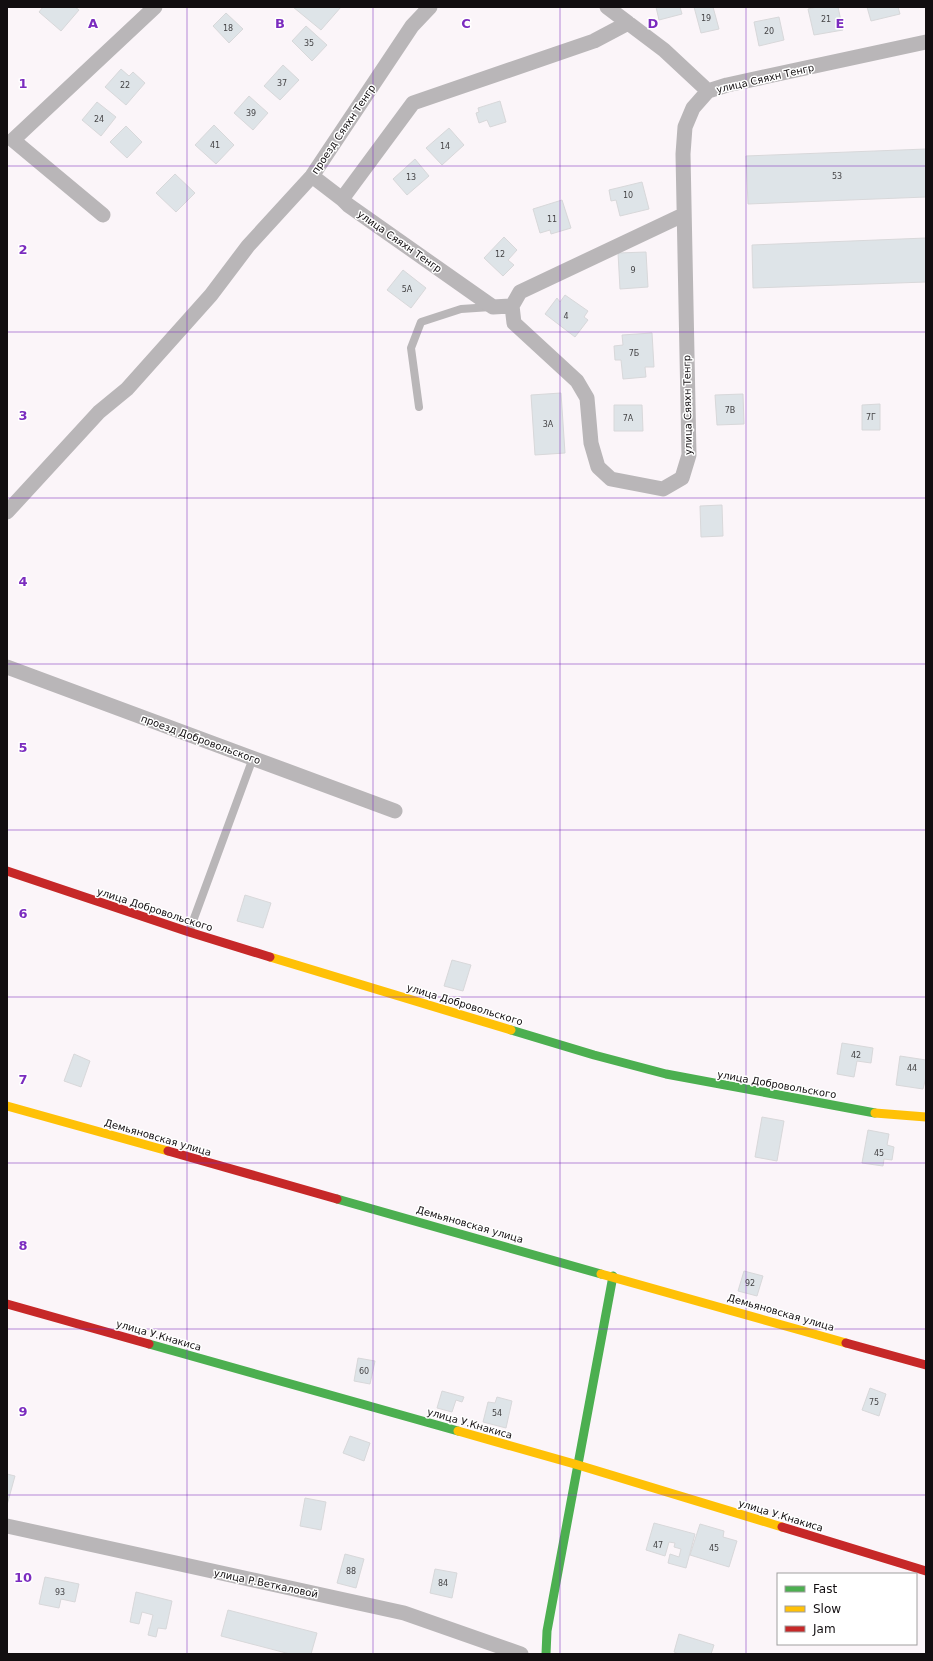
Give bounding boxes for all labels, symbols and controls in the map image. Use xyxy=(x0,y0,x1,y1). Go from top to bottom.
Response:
house number: 19 xyxy=(701,14,711,23)
house number: 21 xyxy=(821,15,831,24)
text: A xyxy=(88,16,98,31)
text: B xyxy=(275,16,285,31)
text: C xyxy=(461,16,471,31)
text: D xyxy=(648,16,659,31)
text: E xyxy=(836,16,844,31)
house number: 18 xyxy=(223,24,233,33)
house number: 20 xyxy=(764,27,774,36)
house number: 35 xyxy=(304,39,314,48)
street label: улица Сяяхн Тенгр xyxy=(715,62,815,95)
text: 1 xyxy=(18,76,28,91)
house number: 37 xyxy=(277,79,287,88)
house number: 22 xyxy=(120,81,130,90)
street label: проезд Сяяхн Тенгр xyxy=(309,82,378,176)
house number: 39 xyxy=(246,109,256,118)
house number: 24 xyxy=(94,115,104,124)
house number: 41 xyxy=(210,141,220,150)
house number: 14 xyxy=(440,142,450,151)
house number: 53 xyxy=(832,172,842,181)
house number: 13 xyxy=(406,173,416,182)
house number: 10 xyxy=(623,191,633,200)
street label: улица Сяяхн Тенгр xyxy=(356,208,444,275)
house number: 11 xyxy=(547,215,557,224)
text: 2 xyxy=(18,242,28,257)
house number: 12 xyxy=(495,250,505,259)
house number: 9 xyxy=(630,266,636,275)
house number: 5А xyxy=(402,285,413,294)
house number: 4 xyxy=(563,312,569,321)
house number: 7Б xyxy=(629,349,639,358)
street label: улица Сяяхн Тенгр xyxy=(681,355,694,455)
house number: 7В xyxy=(725,406,735,415)
text: 3 xyxy=(18,408,28,423)
house number: 7Г xyxy=(866,413,876,422)
house number: 7А xyxy=(623,414,634,423)
house number: 3А xyxy=(543,420,554,429)
text: 4 xyxy=(18,574,28,589)
street label: проезд Добровольского xyxy=(140,713,262,766)
text: 5 xyxy=(18,740,28,755)
street label: улица Добровольского xyxy=(96,886,214,933)
text: 6 xyxy=(18,906,28,921)
street label: улица Добровольского xyxy=(405,982,524,1027)
house number: 42 xyxy=(851,1051,861,1060)
house number: 44 xyxy=(907,1064,917,1073)
street label: улица Добровольского xyxy=(716,1069,837,1100)
text: 7 xyxy=(18,1072,28,1087)
street label: Демьяновская улица xyxy=(103,1117,213,1158)
house number: 45 xyxy=(874,1149,884,1158)
street label: Демьяновская улица xyxy=(415,1204,525,1245)
text: 8 xyxy=(18,1238,28,1253)
house number: 92 xyxy=(745,1279,755,1288)
street label: Демьяновская улица xyxy=(726,1292,836,1333)
street label: улица У.Кнакиса xyxy=(115,1318,203,1353)
house number: 60 xyxy=(359,1367,369,1376)
house number: 75 xyxy=(869,1398,879,1407)
text: 9 xyxy=(18,1404,28,1419)
street label: улица У.Кнакиса xyxy=(426,1406,514,1441)
house number: 54 xyxy=(492,1409,502,1418)
street label: улица У.Кнакиса xyxy=(737,1497,825,1534)
house number: 47 xyxy=(653,1541,663,1550)
house number: 45 xyxy=(709,1544,719,1553)
street label: улица Р.Веткаловой xyxy=(213,1567,319,1600)
house number: 88 xyxy=(346,1567,356,1576)
text: 10 xyxy=(14,1570,32,1585)
legend xyxy=(777,1573,917,1645)
house number: 84 xyxy=(438,1579,448,1588)
text: Fast xyxy=(813,1582,837,1596)
house number: 93 xyxy=(55,1588,65,1597)
text: Slow xyxy=(813,1602,841,1616)
text: Jam xyxy=(812,1622,836,1636)

